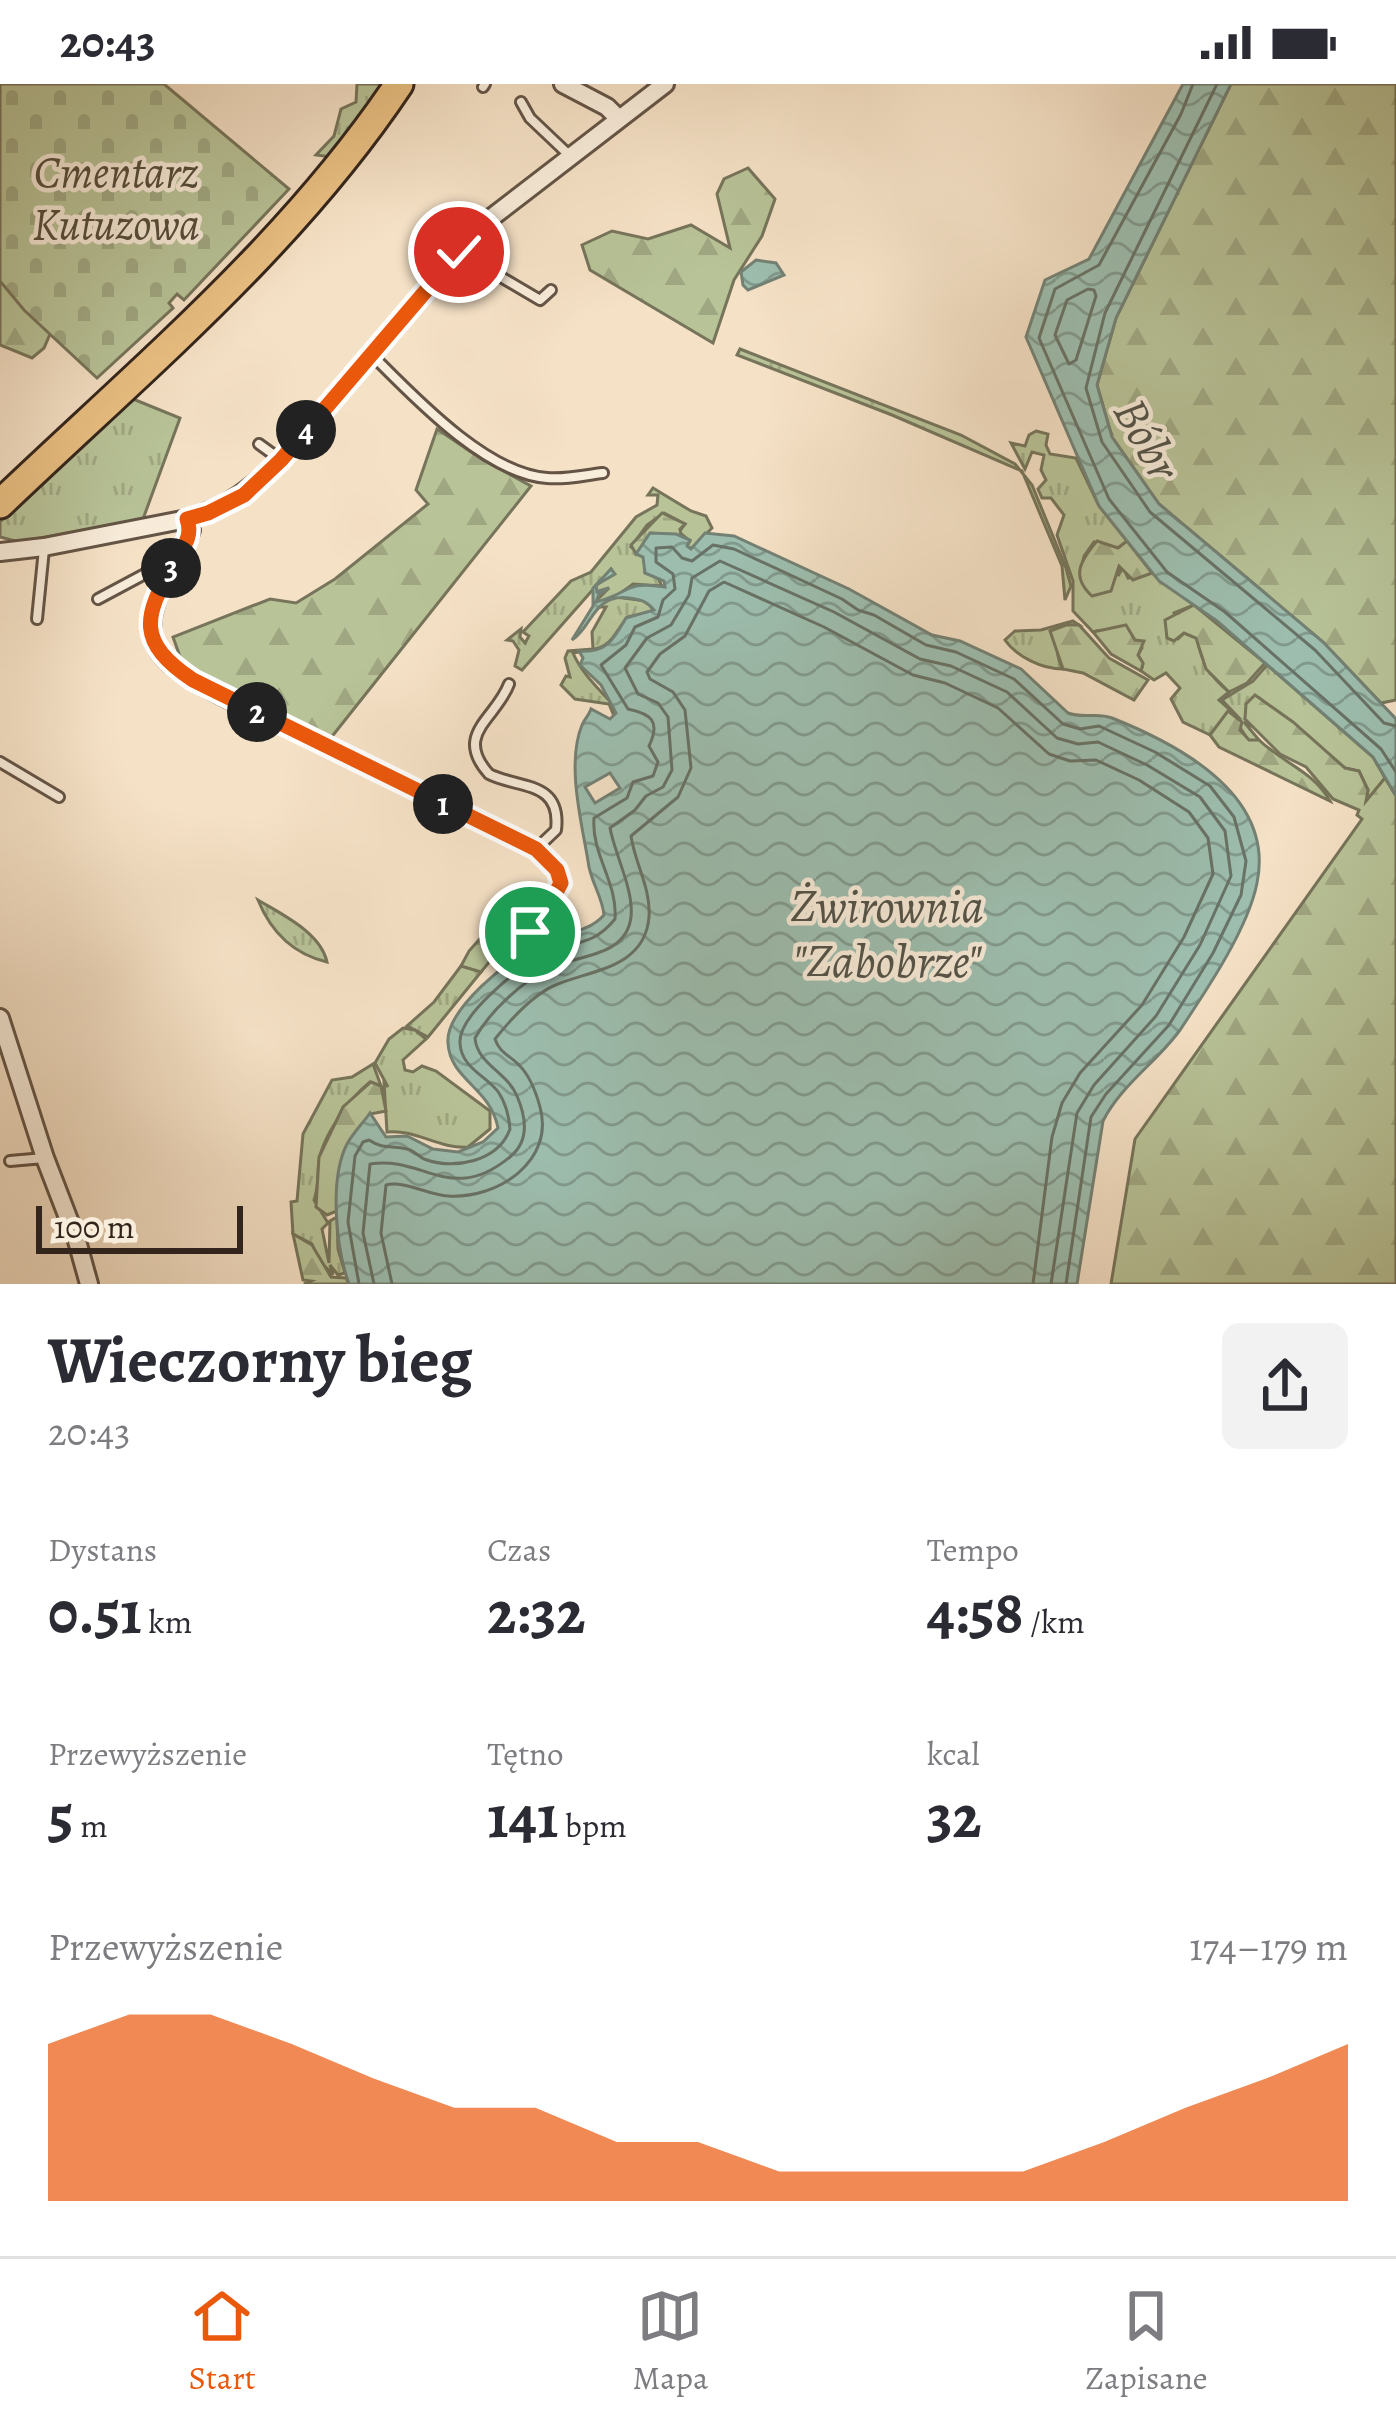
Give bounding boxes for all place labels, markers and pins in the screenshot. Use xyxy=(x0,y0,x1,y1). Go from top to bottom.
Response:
pin xyxy=(408,201,510,303)
pin: 4 xyxy=(276,400,336,460)
pin: 3 xyxy=(141,538,201,598)
pin: 2 xyxy=(227,682,287,742)
pin: 1 xyxy=(413,774,473,834)
pin xyxy=(479,881,581,983)

